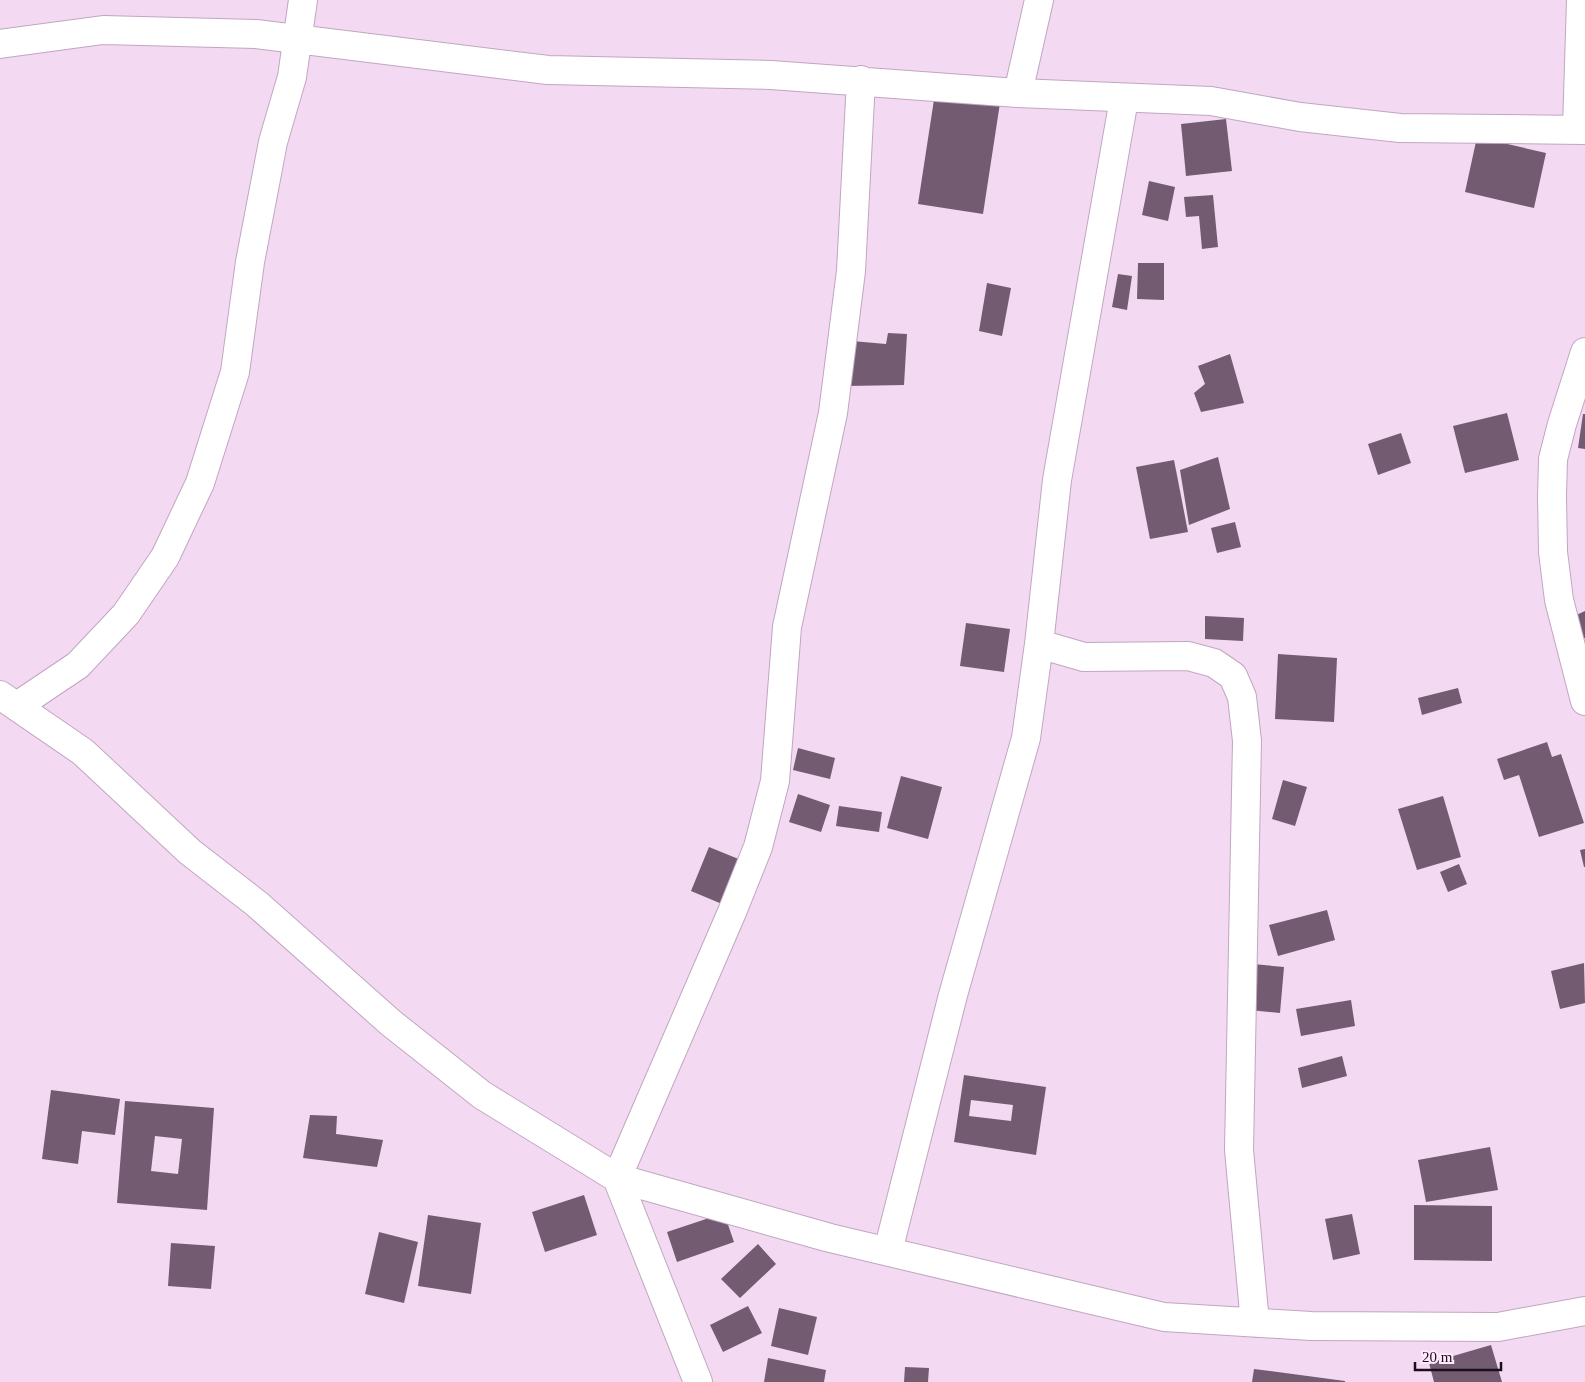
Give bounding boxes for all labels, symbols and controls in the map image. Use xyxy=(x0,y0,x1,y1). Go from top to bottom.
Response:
scale bar xyxy=(1415,1340,1501,1372)
text: 20 m xyxy=(1422,1349,1453,1365)

